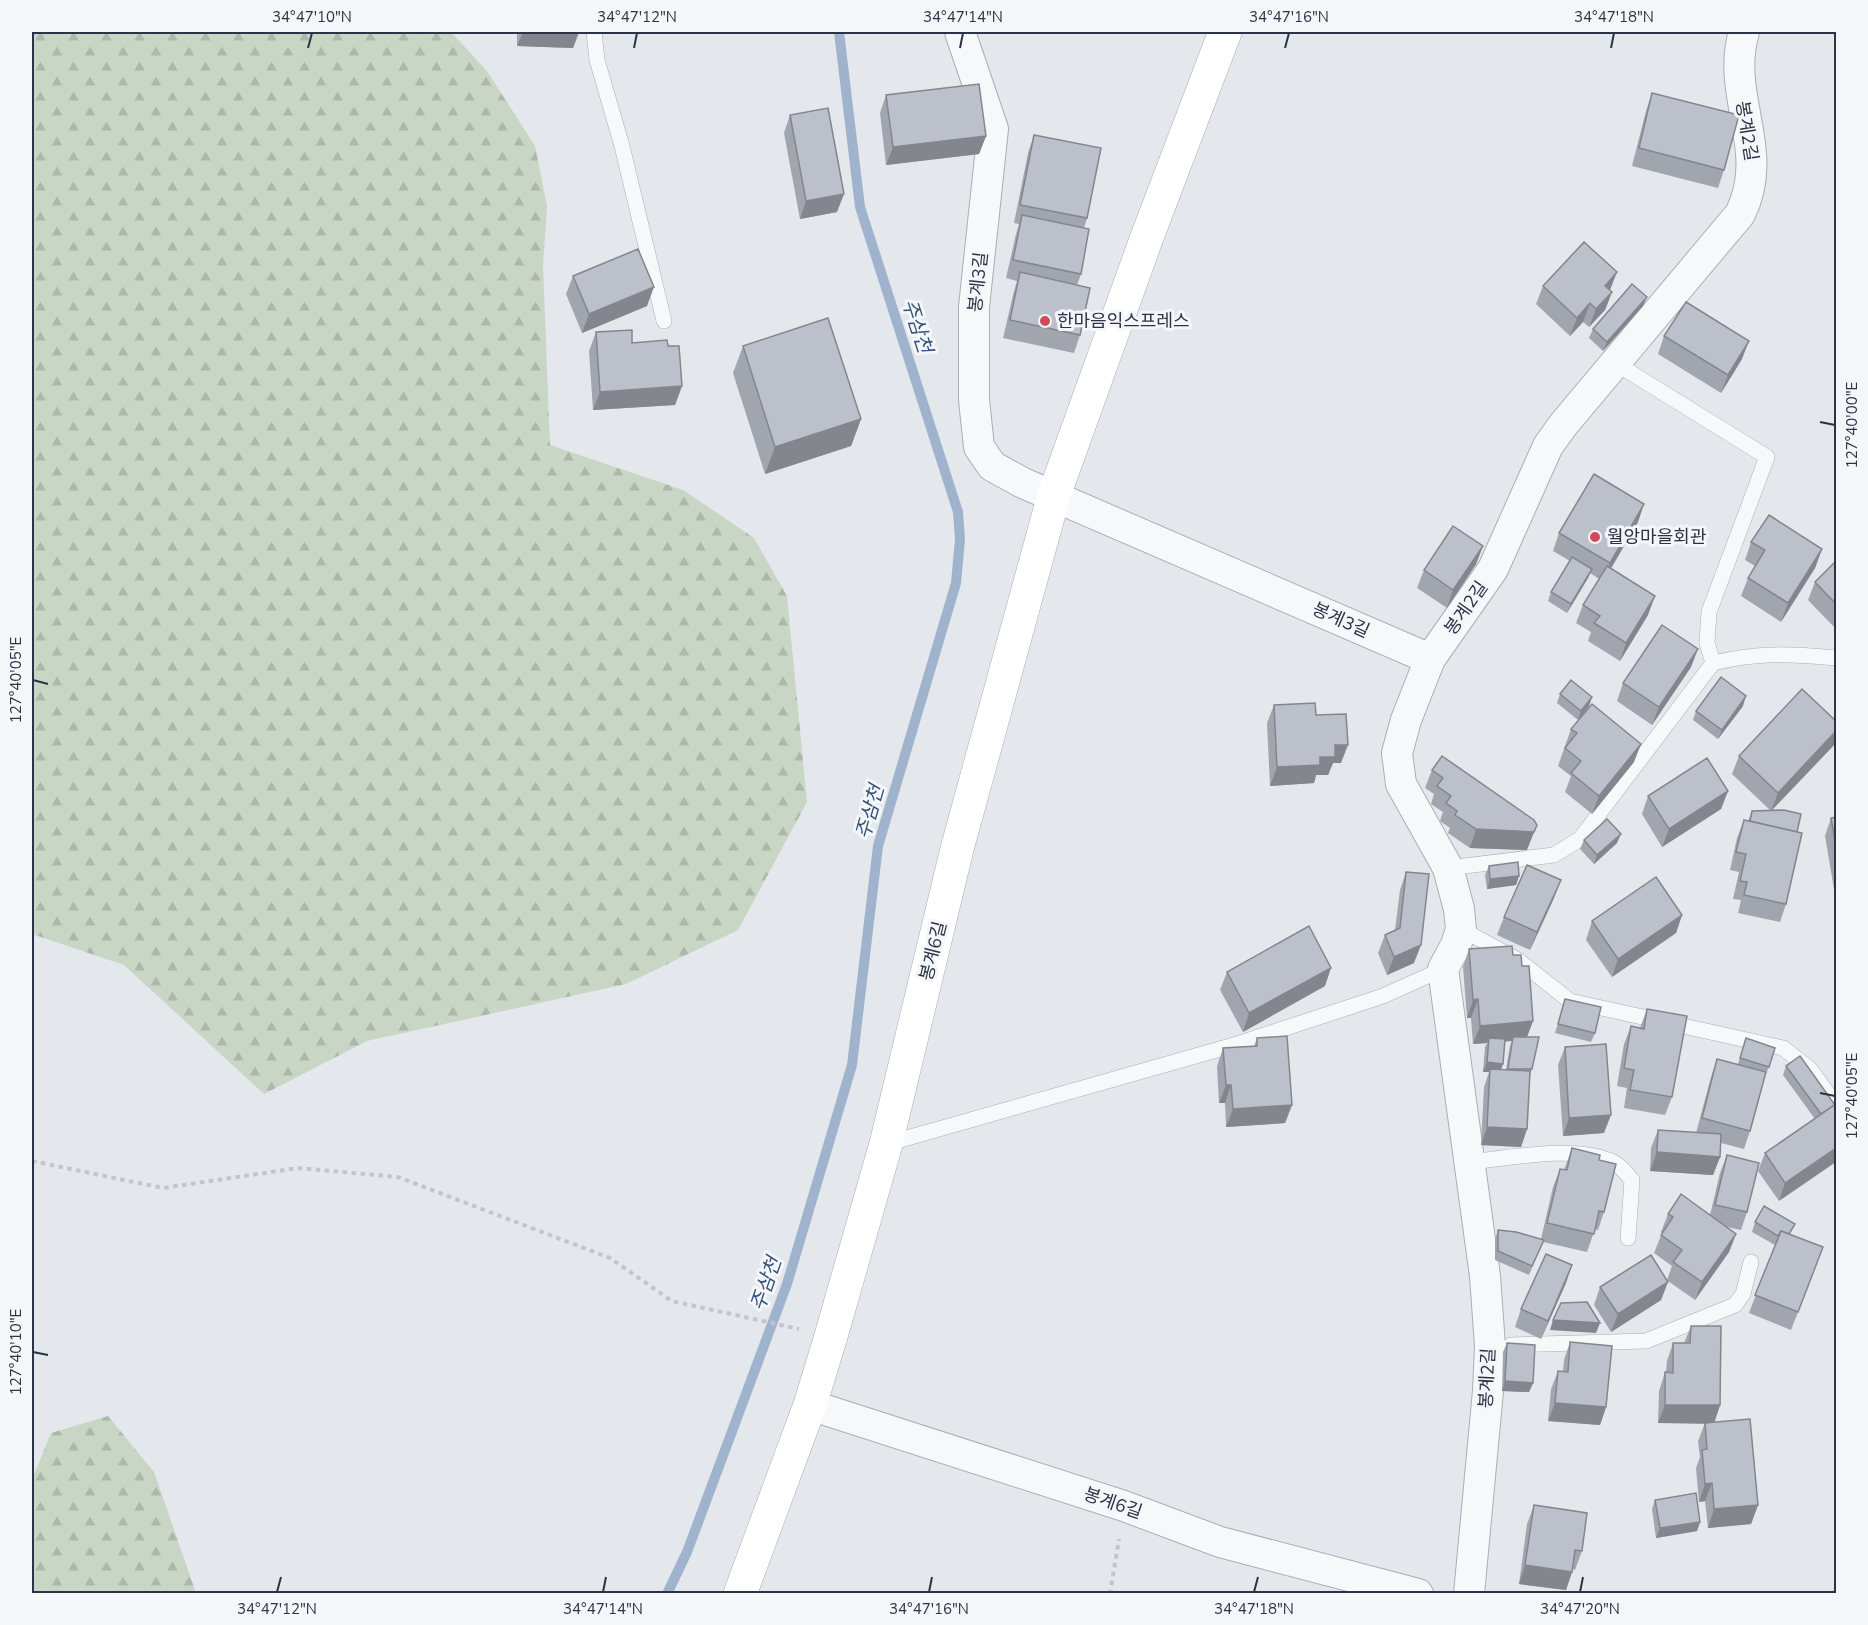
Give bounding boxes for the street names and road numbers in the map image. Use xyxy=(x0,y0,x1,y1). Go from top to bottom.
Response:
street label: 봉계2길 xyxy=(1730,99,1764,163)
street label: 봉계3길 xyxy=(963,251,993,313)
street label: 봉계2길 xyxy=(1439,576,1493,640)
street label: 봉계3길 xyxy=(1308,597,1374,643)
street label: 봉계6길 xyxy=(914,919,952,983)
street label: 봉계2길 xyxy=(1473,1347,1501,1409)
street label: 봉계6길 xyxy=(1080,1482,1146,1524)

